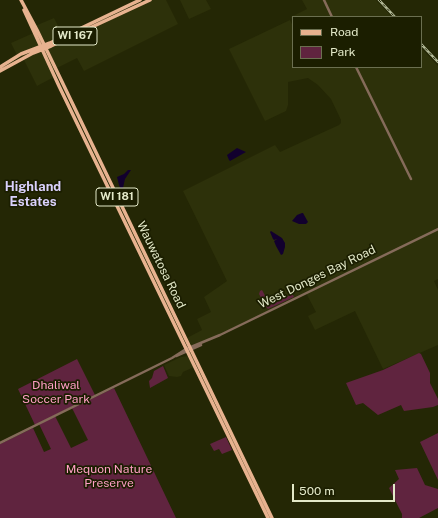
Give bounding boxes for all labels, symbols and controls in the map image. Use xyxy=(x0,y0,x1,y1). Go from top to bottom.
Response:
legend xyxy=(292,16,422,68)
text: Road xyxy=(330,25,358,39)
road number: WI 167 xyxy=(53,27,97,45)
text: Park xyxy=(330,45,356,59)
district label: Highland Estates xyxy=(5,179,61,210)
road number: WI 181 xyxy=(96,188,138,206)
street label: Wauwatosa Road xyxy=(134,219,188,311)
street label: West Donges Bay Road xyxy=(256,242,378,312)
park label: Dhaliwal Soccer Park xyxy=(22,378,90,406)
park label: Mequon Nature Preserve xyxy=(66,462,152,490)
scale bar xyxy=(294,476,397,502)
text: 500 m xyxy=(299,484,335,498)

